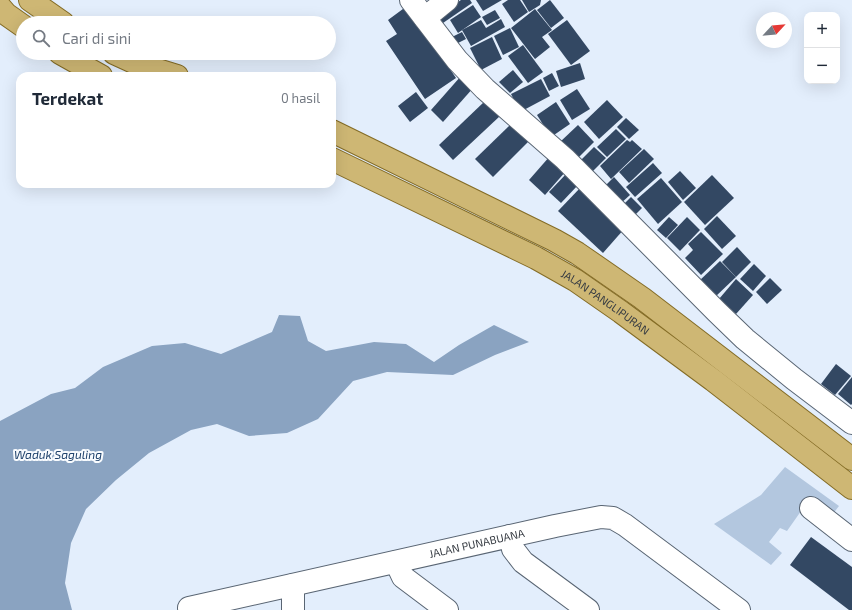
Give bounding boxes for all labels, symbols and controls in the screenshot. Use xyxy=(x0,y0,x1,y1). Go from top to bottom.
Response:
north arrow xyxy=(756,12,792,48)
map controls xyxy=(804,12,840,84)
button: + xyxy=(804,12,840,48)
search box xyxy=(16,16,336,60)
icon: search xyxy=(30,27,52,49)
text: Cari di sini xyxy=(62,29,131,47)
button: − xyxy=(804,48,840,84)
text: Terdekat xyxy=(32,88,103,108)
text: 0 hasil xyxy=(281,90,320,106)
street label: JALAN PANGLIPURAN xyxy=(559,267,652,337)
water label: Waduk Saguling xyxy=(14,447,102,461)
street label: JALAN PUNABUANA xyxy=(428,526,526,560)

